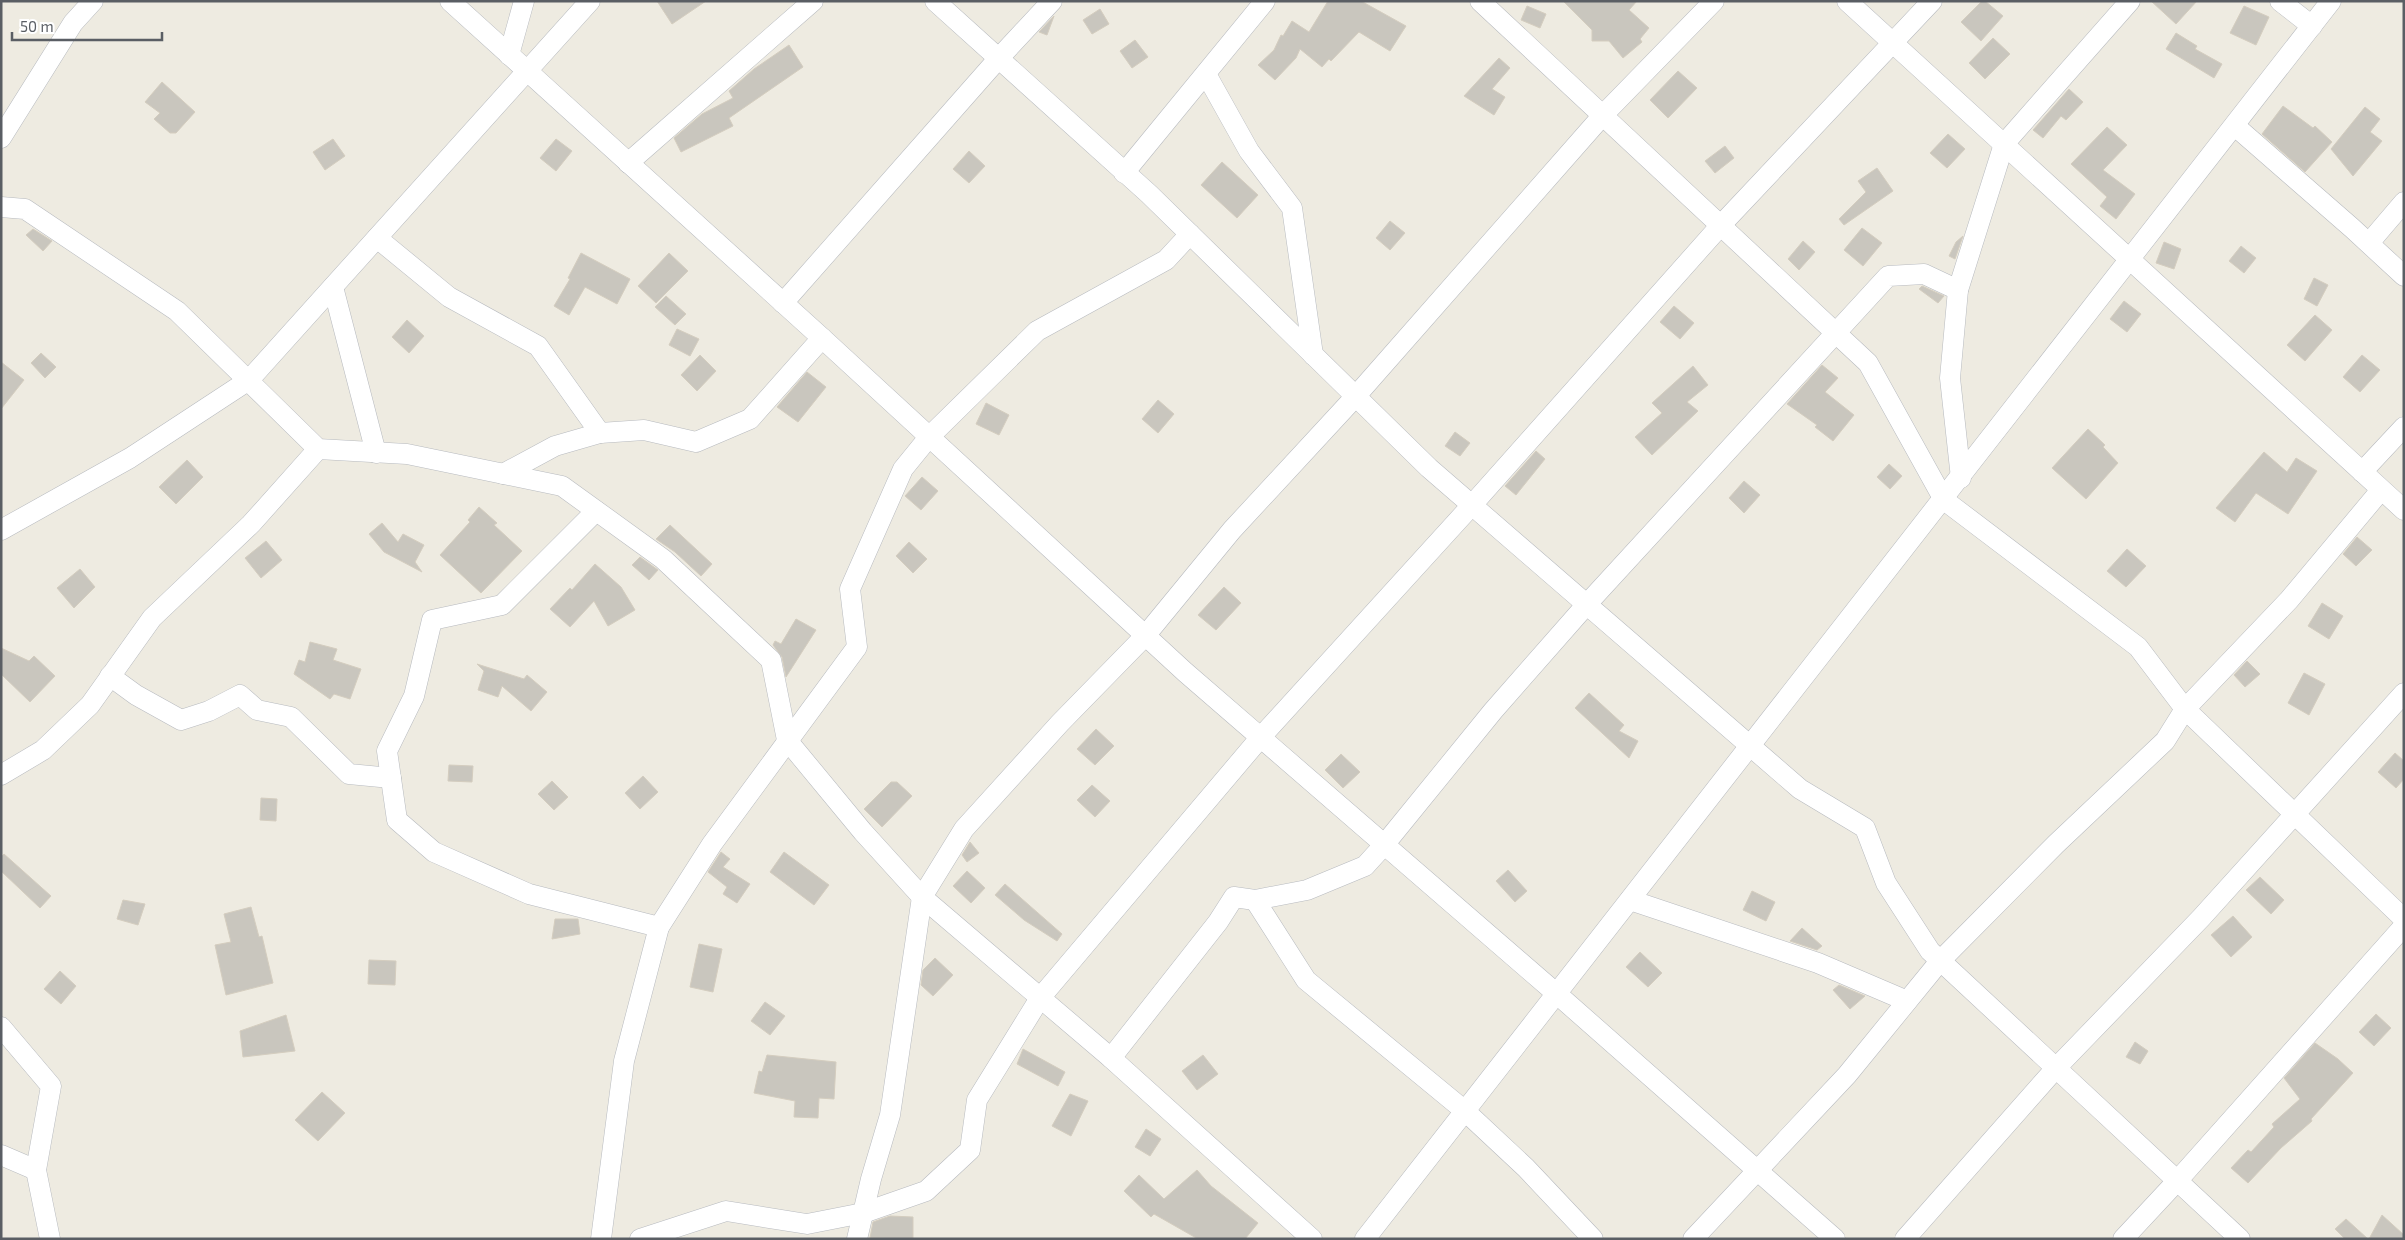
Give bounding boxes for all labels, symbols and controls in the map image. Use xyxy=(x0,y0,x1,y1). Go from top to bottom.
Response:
scale bar xyxy=(12,10,162,42)
text: 50 m xyxy=(20,17,54,35)

